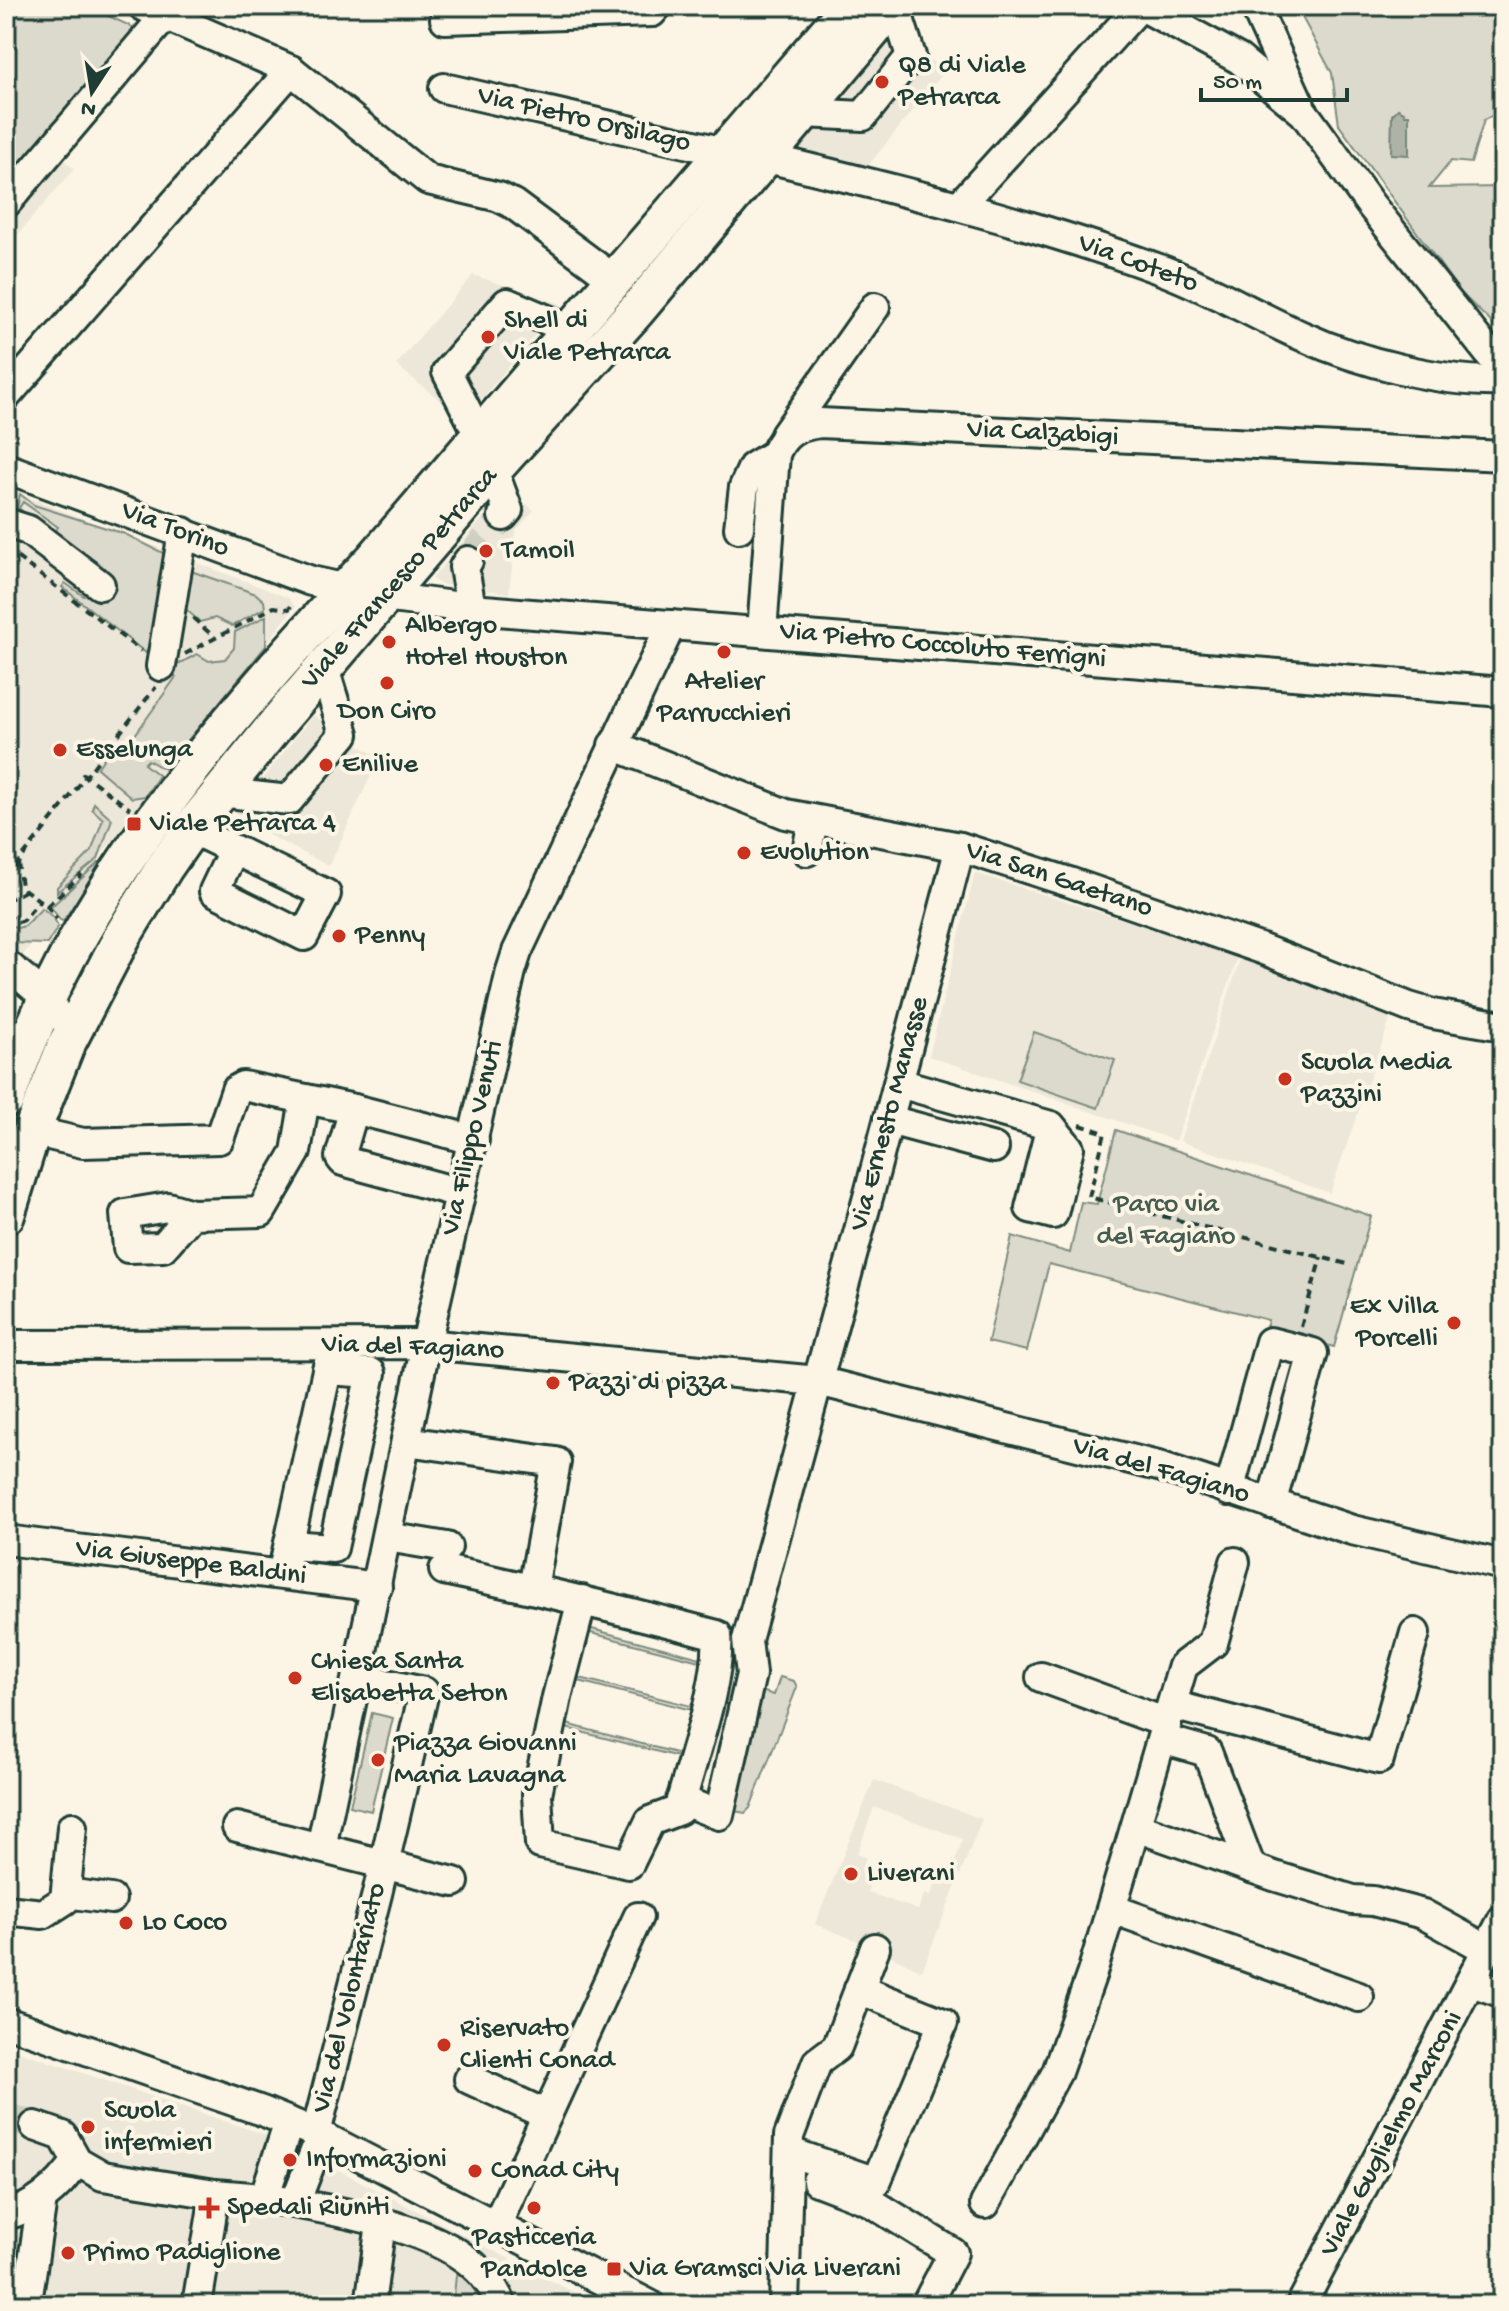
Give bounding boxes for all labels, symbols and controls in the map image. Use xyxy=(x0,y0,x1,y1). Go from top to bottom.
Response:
place label: Q8 di Viale Petrarca xyxy=(897,50,1026,115)
north arrow xyxy=(52,52,132,132)
scale bar xyxy=(1201,52,1347,102)
text: 50 m xyxy=(1213,69,1262,98)
marker: Q8 di Viale Petrarca xyxy=(873,73,891,91)
street label: Via Pietro Orsilago xyxy=(473,79,694,161)
text: N xyxy=(79,93,98,122)
street label: Via Coteto xyxy=(1073,227,1203,301)
place label: Shell di Viale Petrarca xyxy=(503,305,672,370)
marker: Shell di Viale Petrarca xyxy=(479,328,497,346)
street label: Via Calzabigi xyxy=(966,414,1119,454)
street label: Viale Francesco Petrarca xyxy=(294,460,507,698)
street label: Via Torino xyxy=(115,494,234,566)
place label: Tamoil xyxy=(500,535,575,568)
marker: Tamoil xyxy=(477,542,495,560)
place label: Albergo Hotel Houston xyxy=(405,610,568,675)
street label: Via Pietro Coccoluto Ferrigni xyxy=(777,615,1108,677)
marker: Albergo Hotel Houston xyxy=(380,633,398,651)
marker: Atelier Parrucchieri xyxy=(715,643,733,661)
place label: Atelier Parrucchieri xyxy=(656,666,791,731)
marker: Don Ciro xyxy=(378,674,396,692)
place label: Don Ciro xyxy=(336,696,436,729)
place label: Esselunga xyxy=(76,734,194,767)
marker: Esselunga xyxy=(51,741,69,759)
place label: Enilive xyxy=(342,749,418,782)
marker: Enilive xyxy=(317,756,335,774)
place label: Viale Petrarca 4 xyxy=(149,808,336,841)
marker: Viale Petrarca 4 xyxy=(125,815,143,833)
street label: Via San Gaetano xyxy=(960,834,1157,926)
place label: Evolution xyxy=(760,837,870,870)
marker: Evolution xyxy=(735,844,753,862)
place label: Penny xyxy=(354,920,426,953)
marker: Penny xyxy=(330,927,348,945)
street label: Via Ernesto Manasse xyxy=(843,993,937,1236)
street label: Via Filippo Venuti xyxy=(434,1037,511,1240)
place label: Scuola Media Pazzini xyxy=(1300,1047,1453,1112)
marker: Scuola Media Pazzini xyxy=(1276,1070,1294,1088)
park label: Parco via del Fagiano xyxy=(1097,1189,1235,1254)
place label: Ex Villa Porcelli xyxy=(1350,1291,1439,1356)
marker: Ex Villa Porcelli xyxy=(1445,1314,1463,1332)
street label: Via del Fagiano xyxy=(320,1328,505,1368)
place label: Pazzi di pizza xyxy=(568,1367,728,1400)
marker: Pazzi di pizza xyxy=(544,1374,562,1392)
street label: Via del Fagiano xyxy=(1068,1430,1253,1512)
street label: Via Giuseppe Baldini xyxy=(73,1532,308,1594)
place label: Chiesa Santa Elisabetta Seton xyxy=(311,1646,508,1711)
marker: Chiesa Santa Elisabetta Seton xyxy=(286,1669,304,1687)
place label: Piazza Giovanni Maria Lavagna xyxy=(393,1728,577,1793)
marker: Piazza Giovanni Maria Lavagna xyxy=(369,1751,387,1769)
place label: Liverani xyxy=(867,1858,955,1891)
marker: Liverani xyxy=(842,1865,860,1883)
street label: Via del Volontariato xyxy=(305,1879,395,2117)
place label: Lo Coco xyxy=(142,1907,227,1940)
marker: Lo Coco xyxy=(117,1914,135,1932)
street label: Viale Guglielmo Marconi xyxy=(1313,2006,1471,2263)
place label: Riservato Clienti Conad xyxy=(460,2013,617,2078)
marker: Riservato Clienti Conad xyxy=(435,2036,453,2054)
place label: Scuola infermieri xyxy=(104,2095,213,2160)
marker: Scuola infermieri xyxy=(79,2118,97,2136)
place label: Informazioni xyxy=(306,2144,447,2177)
marker: Informazioni xyxy=(281,2151,299,2169)
place label: Conad City xyxy=(491,2155,619,2188)
marker: Conad City xyxy=(466,2162,484,2180)
place label: Spedali Riuniti xyxy=(227,2192,390,2225)
marker: Spedali Riuniti xyxy=(198,2197,220,2219)
marker: Pasticceria Pandolce xyxy=(525,2199,543,2217)
place label: Pasticceria Pandolce xyxy=(471,2222,597,2287)
place label: Primo Padiglione xyxy=(83,2237,281,2270)
marker: Primo Padiglione xyxy=(59,2244,77,2262)
place label: Via Gramsci Via Liverani xyxy=(629,2253,901,2286)
marker: Via Gramsci Via Liverani xyxy=(605,2260,623,2278)

